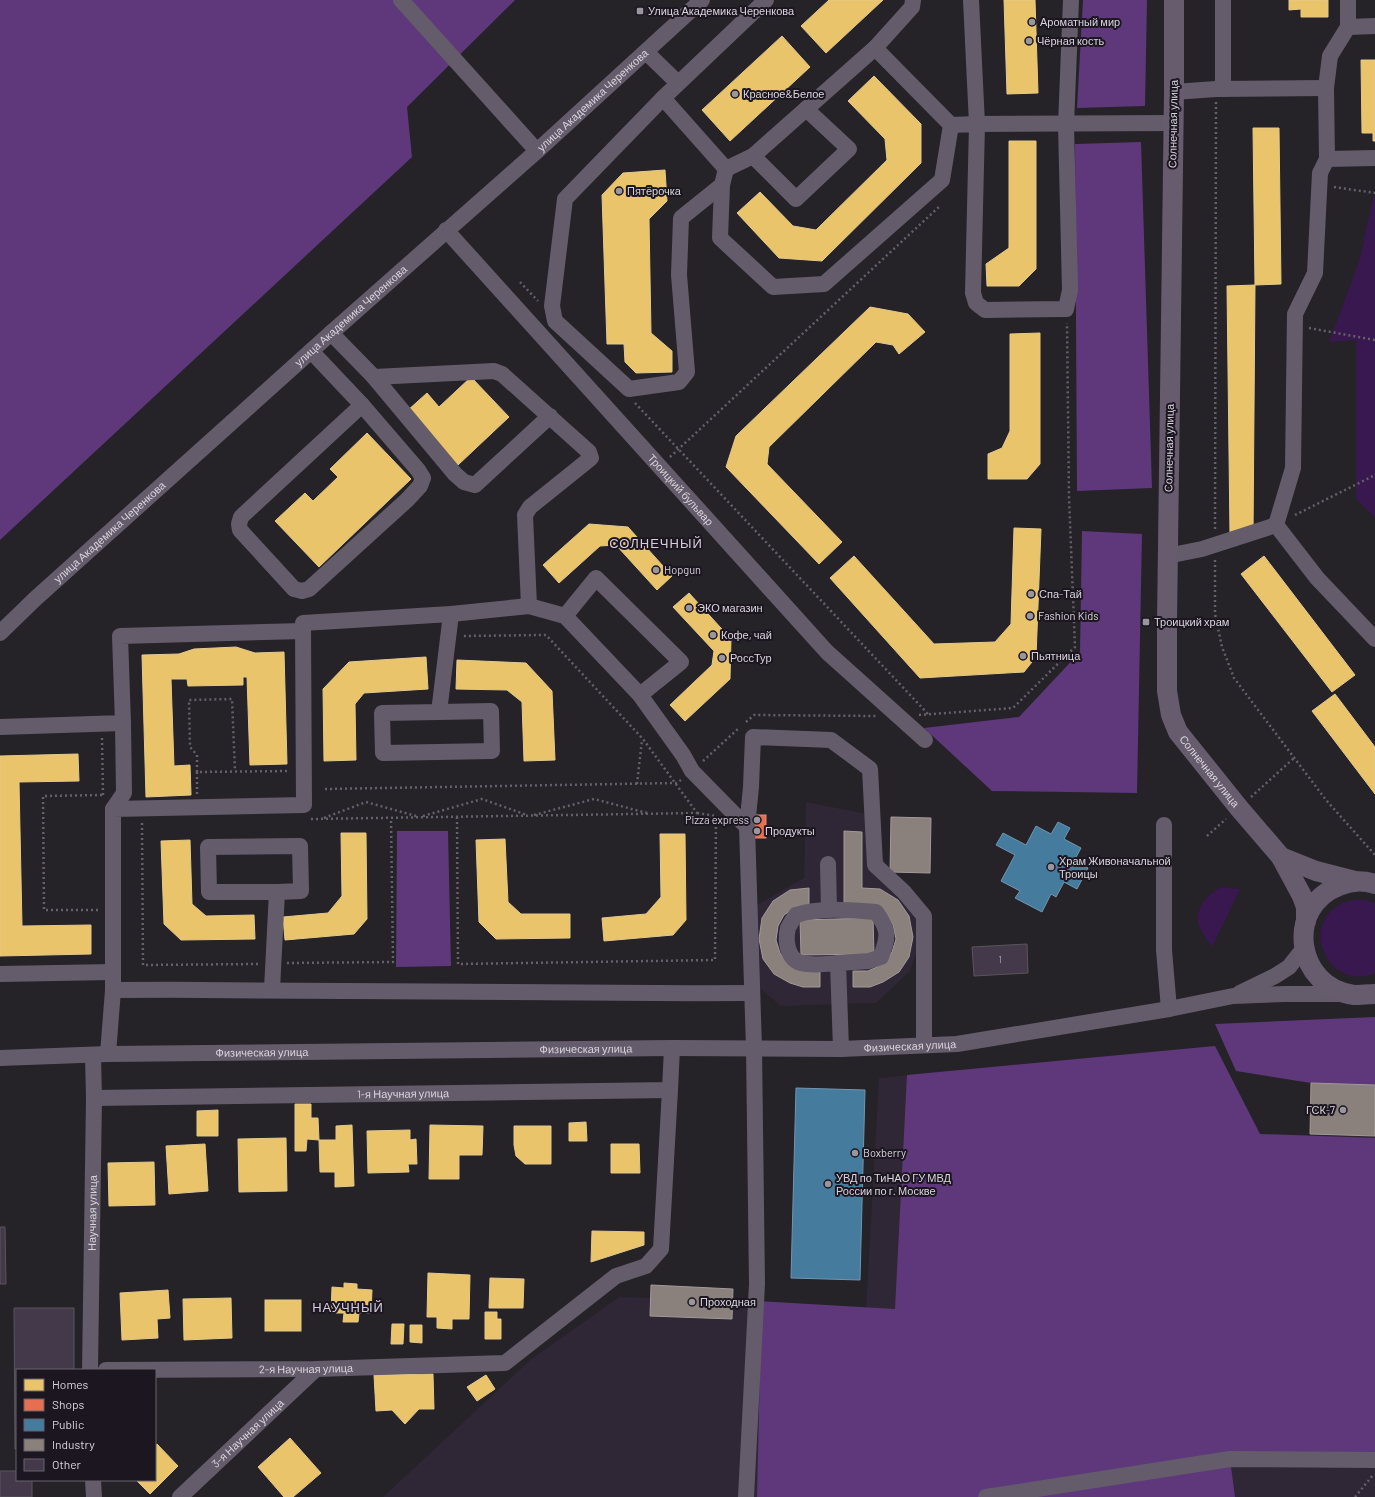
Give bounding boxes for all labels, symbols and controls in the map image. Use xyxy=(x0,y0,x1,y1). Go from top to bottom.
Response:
place label: Улица Академика Черенкова xyxy=(648,4,795,17)
marker: Улица Академика Черенкова xyxy=(635,6,645,16)
place label: Ароматный мир xyxy=(1040,15,1120,28)
marker: Ароматный мир xyxy=(1027,17,1037,27)
place label: Чёрная кость xyxy=(1037,34,1105,47)
marker: Чёрная кость xyxy=(1024,36,1034,46)
street label: улица Академика Черенкова xyxy=(534,45,651,154)
street label: Солнечная улица xyxy=(1165,79,1180,168)
place label: Красное&Белое xyxy=(743,87,824,100)
marker: Красное&Белое xyxy=(730,89,740,99)
place label: Пятёрочка xyxy=(627,184,682,197)
marker: Пятёрочка xyxy=(614,186,624,196)
street label: улица Академика Черенкова xyxy=(292,262,410,369)
street label: Солнечная улица xyxy=(1161,403,1176,492)
street label: Троицкий бульвар xyxy=(645,451,716,528)
street label: улица Академика Черенкова xyxy=(51,478,168,585)
district label: СОЛНЕЧНЫЙ xyxy=(609,535,703,551)
place label: Hopgun xyxy=(664,563,701,576)
marker: Hopgun xyxy=(651,565,661,575)
place label: Спа-Тай xyxy=(1039,587,1082,600)
marker: Спа-Тай xyxy=(1026,589,1036,599)
place label: ЭКО магазин xyxy=(697,601,763,614)
marker: ЭКО магазин xyxy=(684,603,694,613)
place label: Fashion Kids xyxy=(1038,609,1099,622)
marker: Fashion Kids xyxy=(1025,611,1035,621)
place label: Троицкий храм xyxy=(1154,615,1229,628)
marker: Троицкий храм xyxy=(1141,617,1151,627)
place label: Кофе, чай xyxy=(721,628,772,641)
marker: Кофе, чай xyxy=(708,630,718,640)
place label: Пьятница xyxy=(1031,649,1081,662)
place label: РоссТур xyxy=(730,651,772,664)
marker: Пьятница xyxy=(1018,651,1028,661)
marker: РоссТур xyxy=(717,653,727,663)
street label: Солнечная улица xyxy=(1177,732,1243,810)
place label: Pizza express xyxy=(685,813,749,826)
marker: Pizza express xyxy=(752,815,762,825)
place label: Продукты xyxy=(765,824,815,837)
marker: Продукты xyxy=(752,826,762,836)
place label: Храм Живоначальной Троицы xyxy=(1059,854,1171,880)
marker: Храм Живоначальной Троицы xyxy=(1046,862,1056,872)
house number: 1 xyxy=(998,954,1002,965)
street label: Физическая улица xyxy=(863,1037,957,1054)
street label: Физическая улица xyxy=(539,1041,633,1055)
street label: Физическая улица xyxy=(215,1045,309,1059)
street label: 1-я Научная улица xyxy=(357,1086,450,1100)
place label: ГСК-7 xyxy=(1306,1103,1335,1116)
marker: ГСК-7 xyxy=(1338,1105,1348,1115)
place label: Boxberry xyxy=(863,1146,906,1159)
marker: Boxberry xyxy=(850,1148,860,1158)
place label: УВД по ТиНАО ГУ МВД России по г. Москве xyxy=(836,1171,952,1197)
street label: Научная улица xyxy=(85,1174,99,1251)
marker: УВД по ТиНАО ГУ МВД России по г. Москве xyxy=(823,1179,833,1189)
place label: Проходная xyxy=(700,1295,756,1308)
marker: Проходная xyxy=(687,1297,697,1307)
district label: НАУЧНЫЙ xyxy=(312,1299,384,1315)
street label: 2-я Научная улица xyxy=(259,1361,354,1375)
legend xyxy=(16,1369,156,1481)
text: Homes xyxy=(52,1377,89,1391)
street label: 3-я Научная улица xyxy=(209,1395,287,1470)
text: Shops xyxy=(52,1397,85,1411)
text: Public xyxy=(52,1417,84,1431)
text: Industry xyxy=(52,1437,95,1451)
text: Other xyxy=(52,1457,82,1471)

